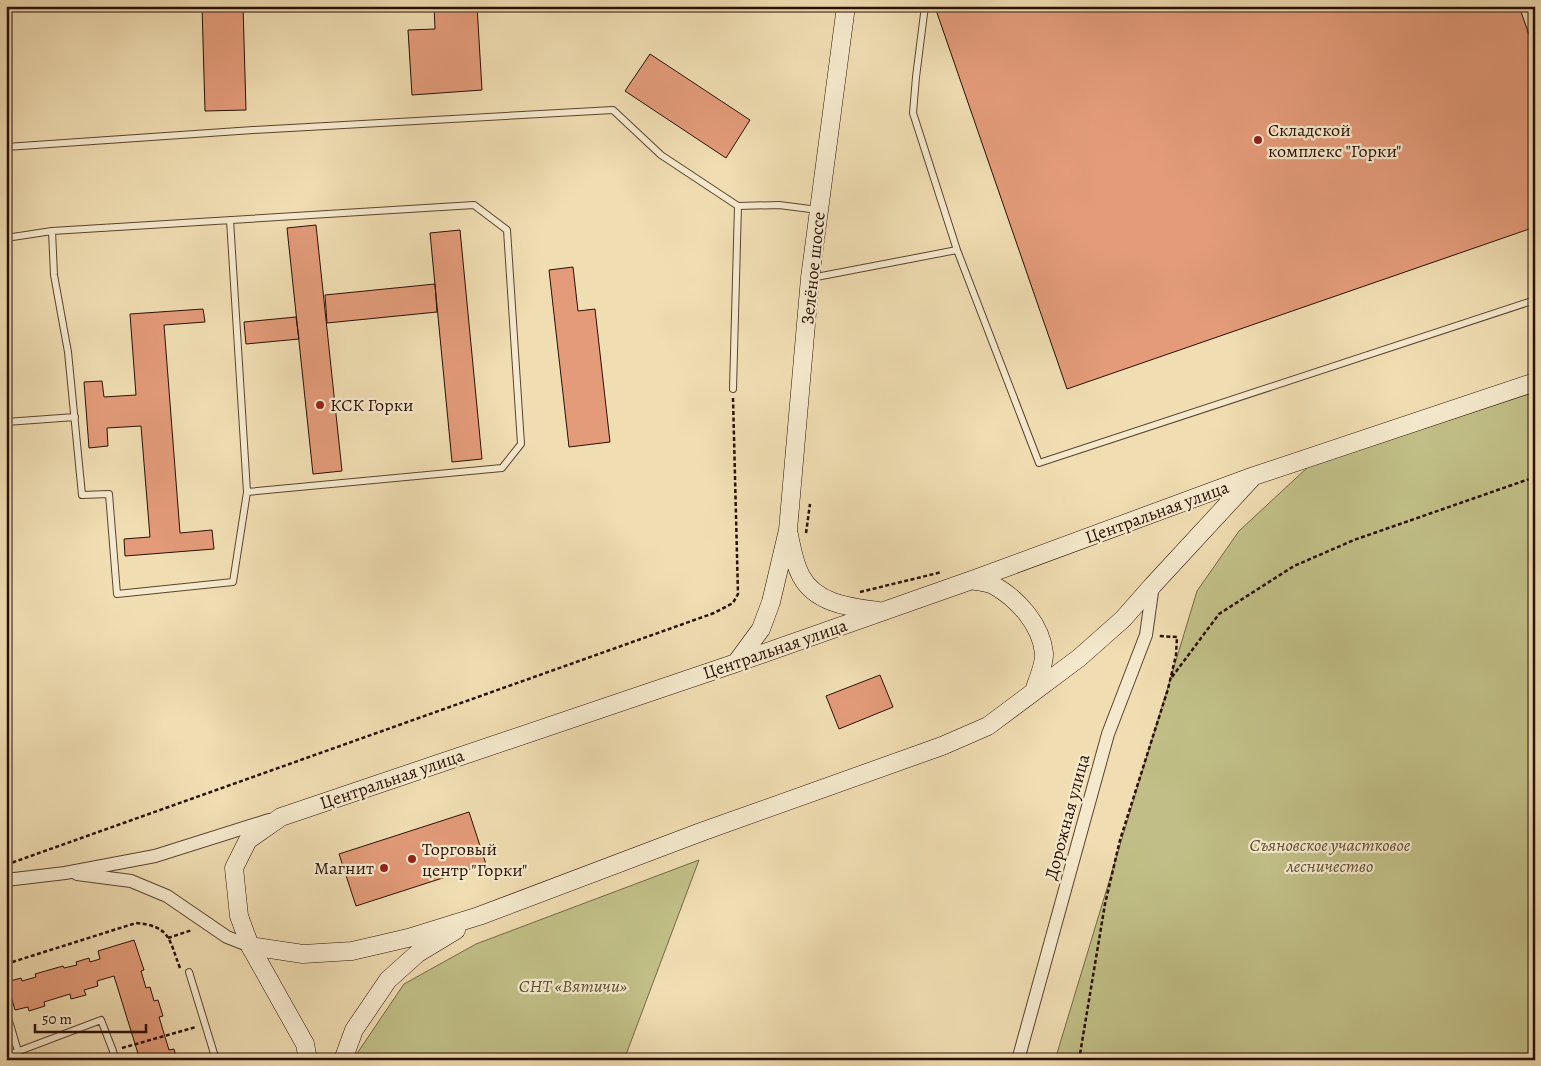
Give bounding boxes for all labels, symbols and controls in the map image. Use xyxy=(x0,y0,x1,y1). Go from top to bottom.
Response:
place label: Складской комплекс "Горки" xyxy=(1268,118,1401,163)
marker: Складской комплекс "Горки" xyxy=(1252,134,1264,146)
street label: Зелёное шоссе xyxy=(795,210,831,326)
place label: КСК Горки xyxy=(330,393,414,417)
marker: КСК Горки xyxy=(314,399,326,411)
street label: Центральная улица xyxy=(1082,475,1233,549)
street label: Центральная улица xyxy=(700,613,851,685)
street label: Центральная улица xyxy=(317,743,468,815)
street label: Дорожная улица xyxy=(1039,751,1096,883)
park label: Съяновское участковое лесничество xyxy=(1250,833,1411,878)
place label: Торговый центр "Горки" xyxy=(422,837,527,882)
marker: Торговый центр "Горки" xyxy=(406,853,418,865)
place label: Магнит xyxy=(314,856,374,880)
marker: Магнит xyxy=(378,862,390,874)
park label: СНТ «Вятичи» xyxy=(519,974,628,998)
scale bar xyxy=(35,1001,146,1033)
text: 50 m xyxy=(42,1009,72,1029)

